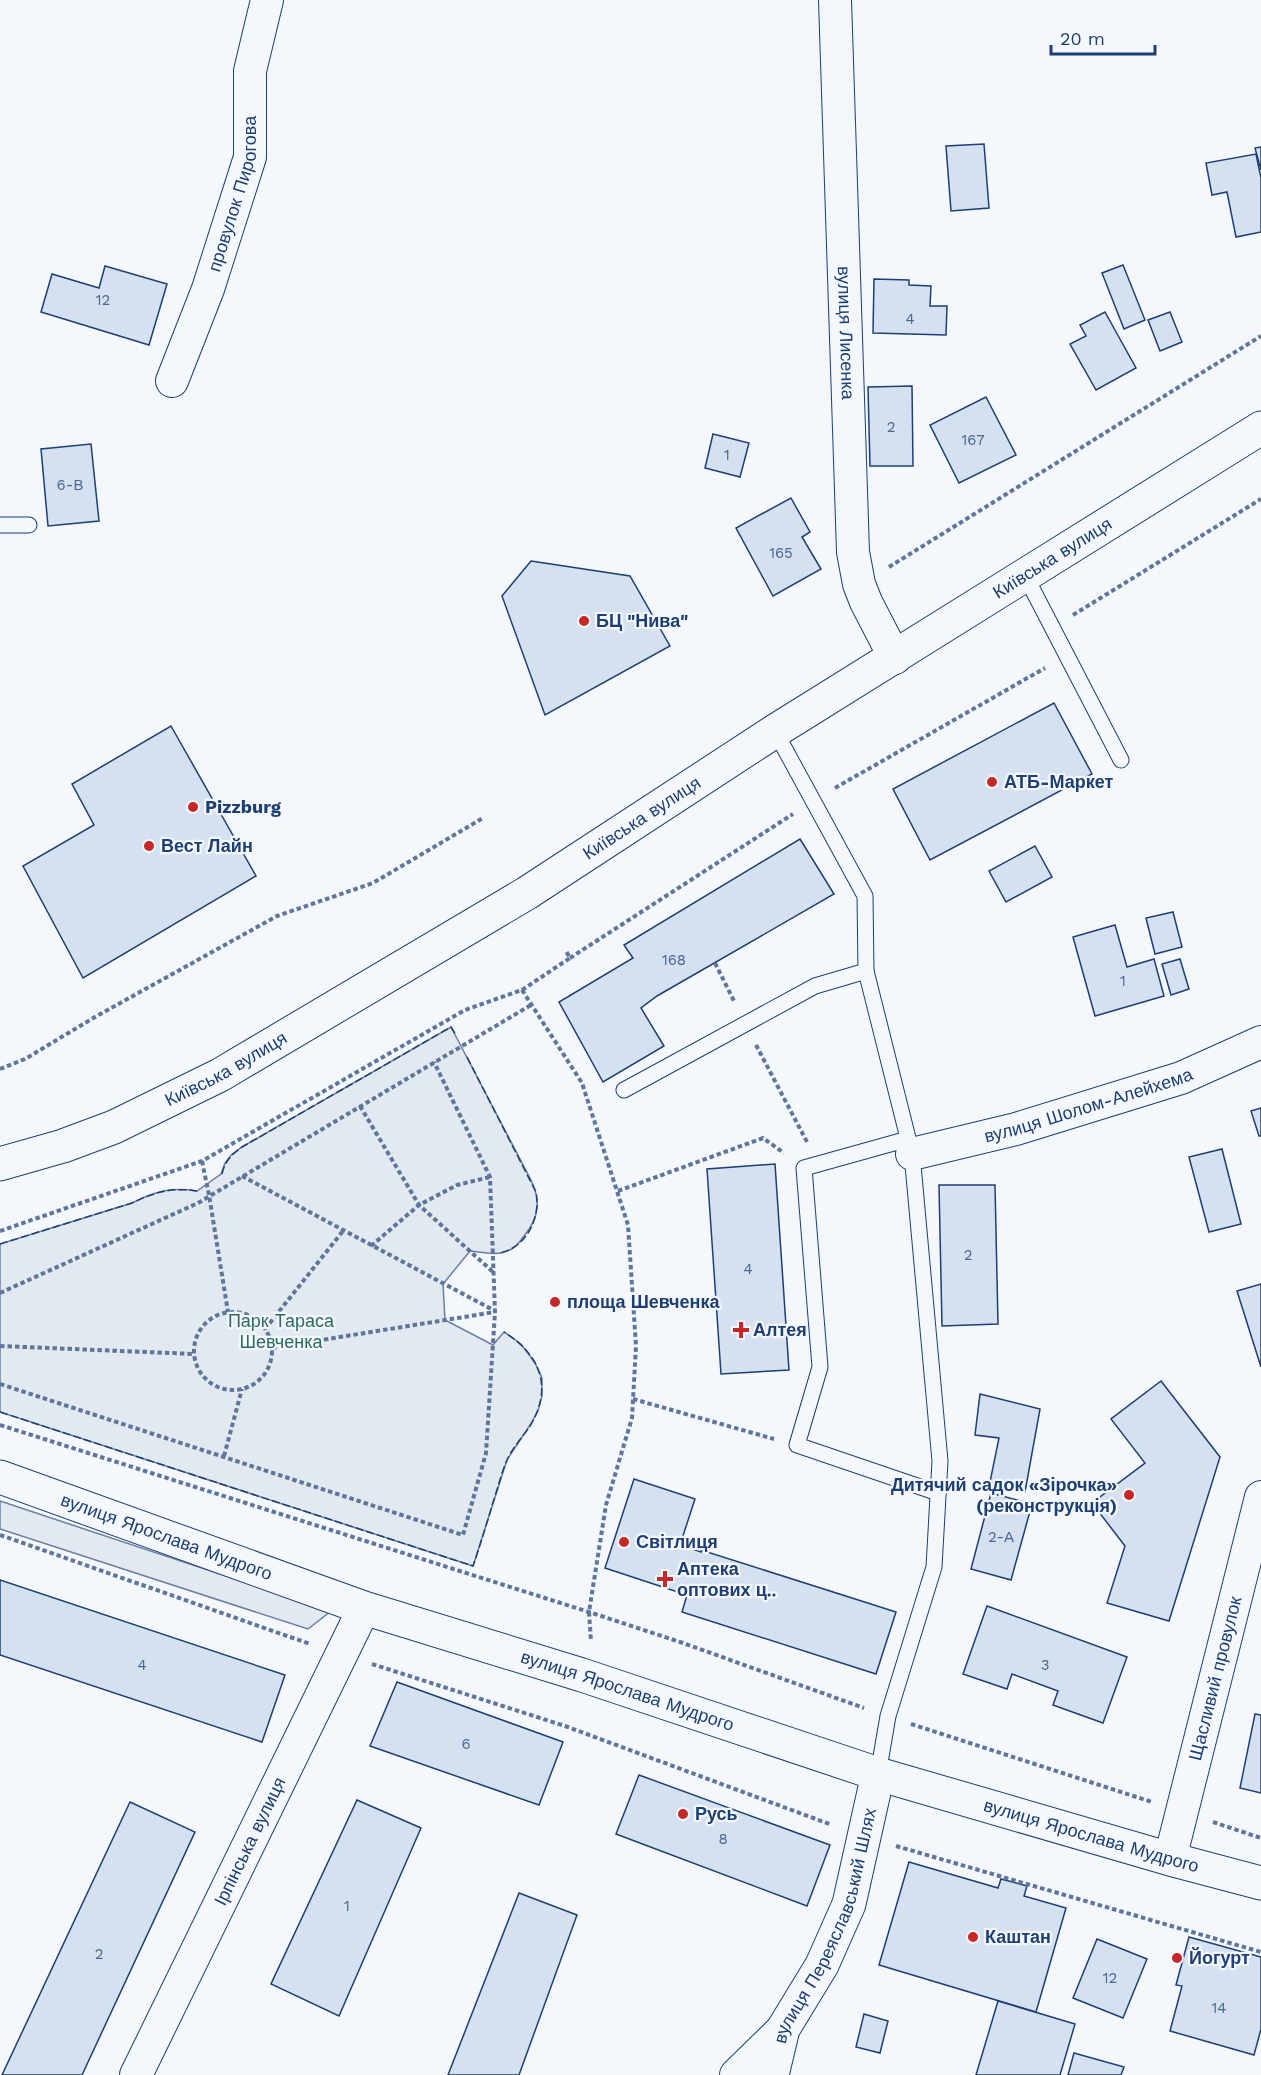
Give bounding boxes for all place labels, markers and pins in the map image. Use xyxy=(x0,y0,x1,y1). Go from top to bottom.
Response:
place label: БЦ "Нива" xyxy=(596,610,688,631)
marker: БЦ "Нива" xyxy=(577,614,591,628)
place label: АТБ-Маркет xyxy=(1004,771,1114,792)
marker: АТБ-Маркет xyxy=(985,775,999,789)
place label: Pizzburg xyxy=(205,796,282,817)
marker: Pizzburg xyxy=(186,800,200,814)
place label: Вест Лайн xyxy=(161,835,253,856)
marker: Вест Лайн xyxy=(142,839,156,853)
place label: площа Шевченка xyxy=(567,1291,720,1312)
marker: площа Шевченка xyxy=(548,1295,562,1309)
place label: Алтея xyxy=(753,1319,807,1340)
marker: Алтея xyxy=(734,1323,748,1337)
place label: Дитячий садок «Зірочка» (реконструкція) xyxy=(891,1474,1117,1516)
marker: Дитячий садок «Зірочка» (реконструкція) xyxy=(1122,1488,1136,1502)
place label: Світлиця xyxy=(636,1531,718,1552)
marker: Світлиця xyxy=(617,1535,631,1549)
place label: Аптека оптових ц‥ xyxy=(677,1558,776,1600)
marker: Аптека оптових ц‥ xyxy=(658,1572,672,1586)
place label: Русь xyxy=(695,1803,738,1824)
marker: Русь xyxy=(676,1807,690,1821)
place label: Каштан xyxy=(985,1926,1051,1947)
marker: Каштан xyxy=(966,1930,980,1944)
place label: Йогурт xyxy=(1189,1947,1250,1968)
marker: Йогурт xyxy=(1170,1951,1184,1965)

